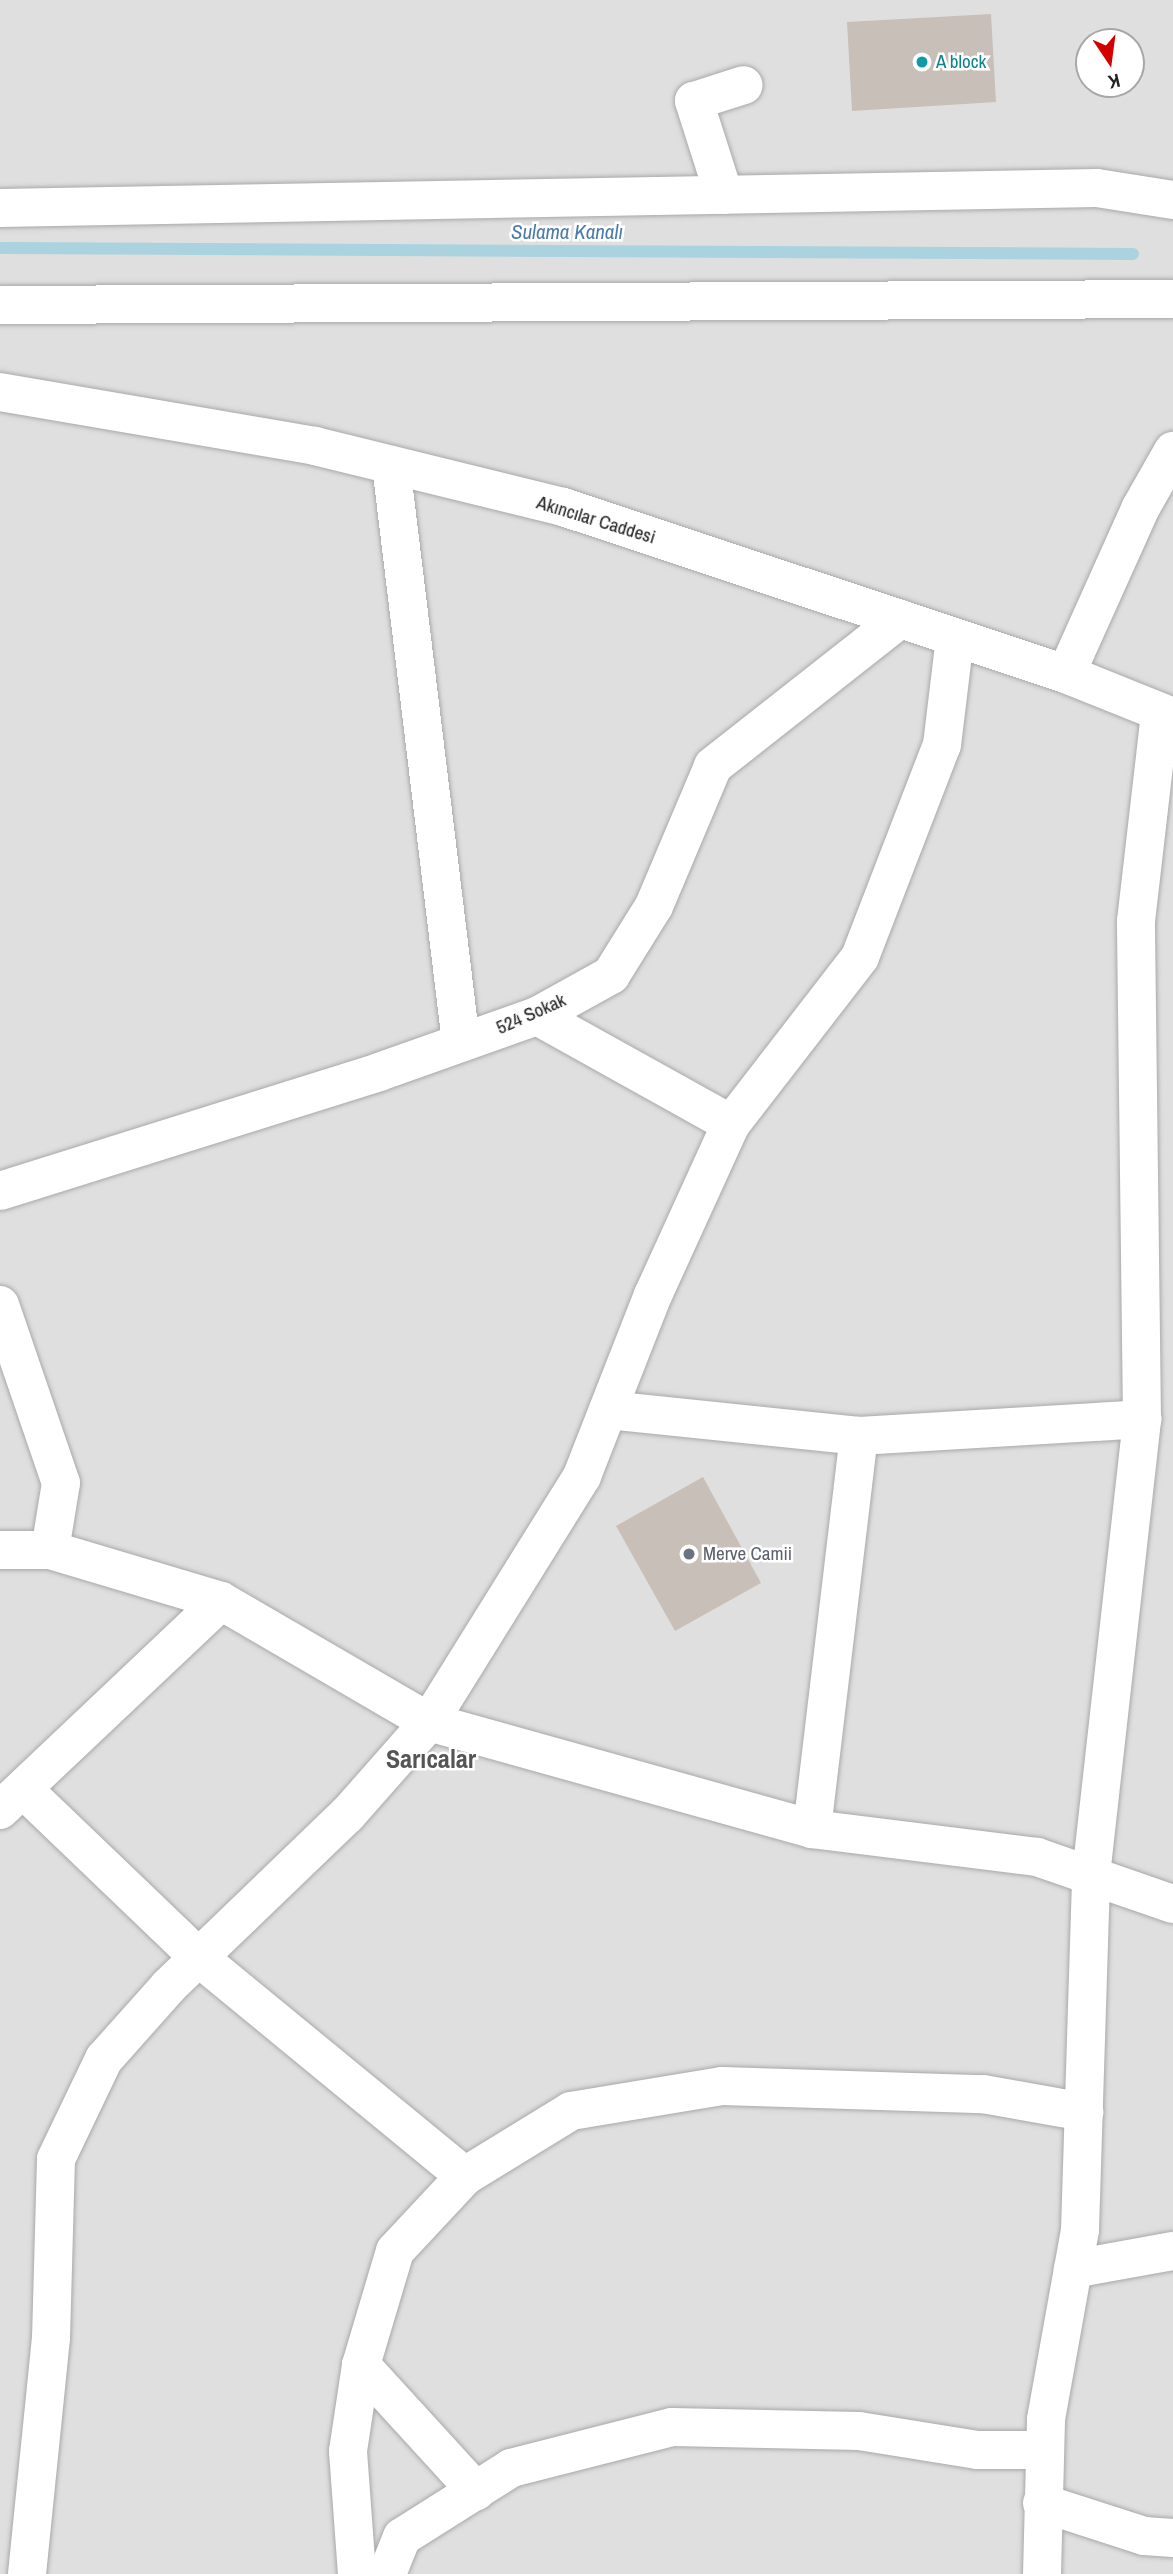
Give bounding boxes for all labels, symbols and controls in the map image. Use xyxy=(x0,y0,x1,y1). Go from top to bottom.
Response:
north arrow xyxy=(1075,28,1145,98)
place label: A block xyxy=(936,51,987,73)
marker: A block xyxy=(914,54,930,70)
text: K xyxy=(1106,68,1123,95)
water label: Sulama Kanalı xyxy=(511,219,623,245)
street label: Akıncılar Caddesi xyxy=(534,491,658,549)
street label: 524 Sokak xyxy=(493,989,569,1039)
place label: Merve Camii xyxy=(703,1543,792,1565)
marker: Merve Camii xyxy=(681,1546,697,1562)
district label: Sarıcalar xyxy=(386,1743,476,1775)

